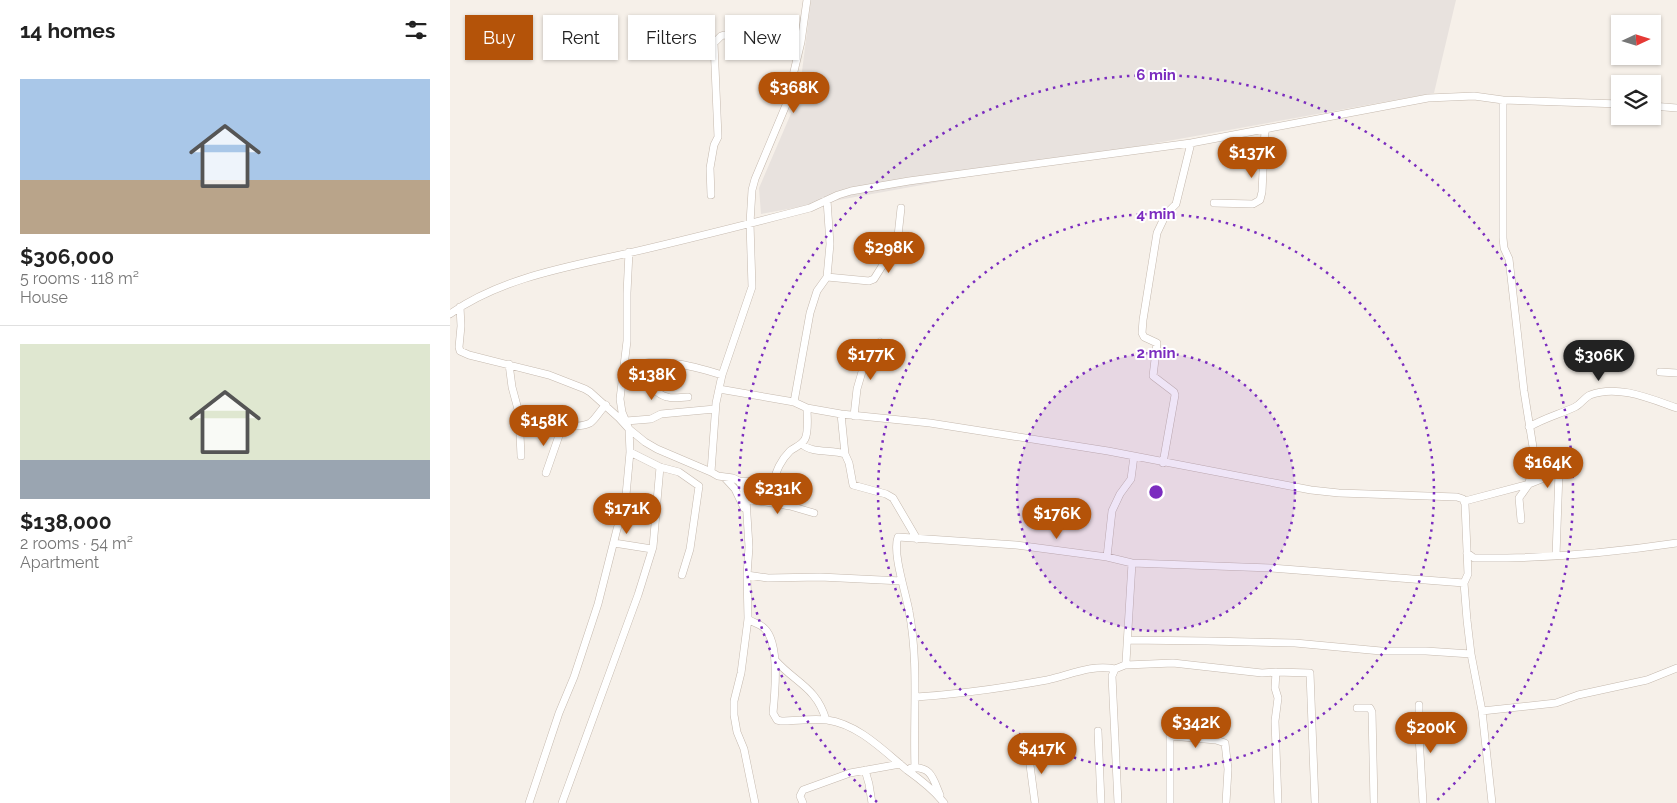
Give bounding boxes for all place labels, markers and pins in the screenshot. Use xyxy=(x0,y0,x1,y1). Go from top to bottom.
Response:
pin: $368K xyxy=(759,72,829,114)
pin: $137K xyxy=(1217,136,1287,179)
pin: $298K xyxy=(854,232,924,274)
pin: $177K xyxy=(836,338,906,381)
pin: $306K xyxy=(1564,340,1634,382)
pin: $138K xyxy=(617,358,687,401)
pin: $158K xyxy=(509,404,579,447)
pin: $164K xyxy=(1513,446,1583,489)
pin: $231K xyxy=(743,472,813,515)
centre of rings xyxy=(1147,483,1165,501)
pin: $171K xyxy=(592,492,662,535)
pin: $176K xyxy=(1022,498,1092,540)
pin: $342K xyxy=(1161,706,1231,749)
pin: $200K xyxy=(1396,712,1466,754)
pin: $417K xyxy=(1007,732,1077,775)

